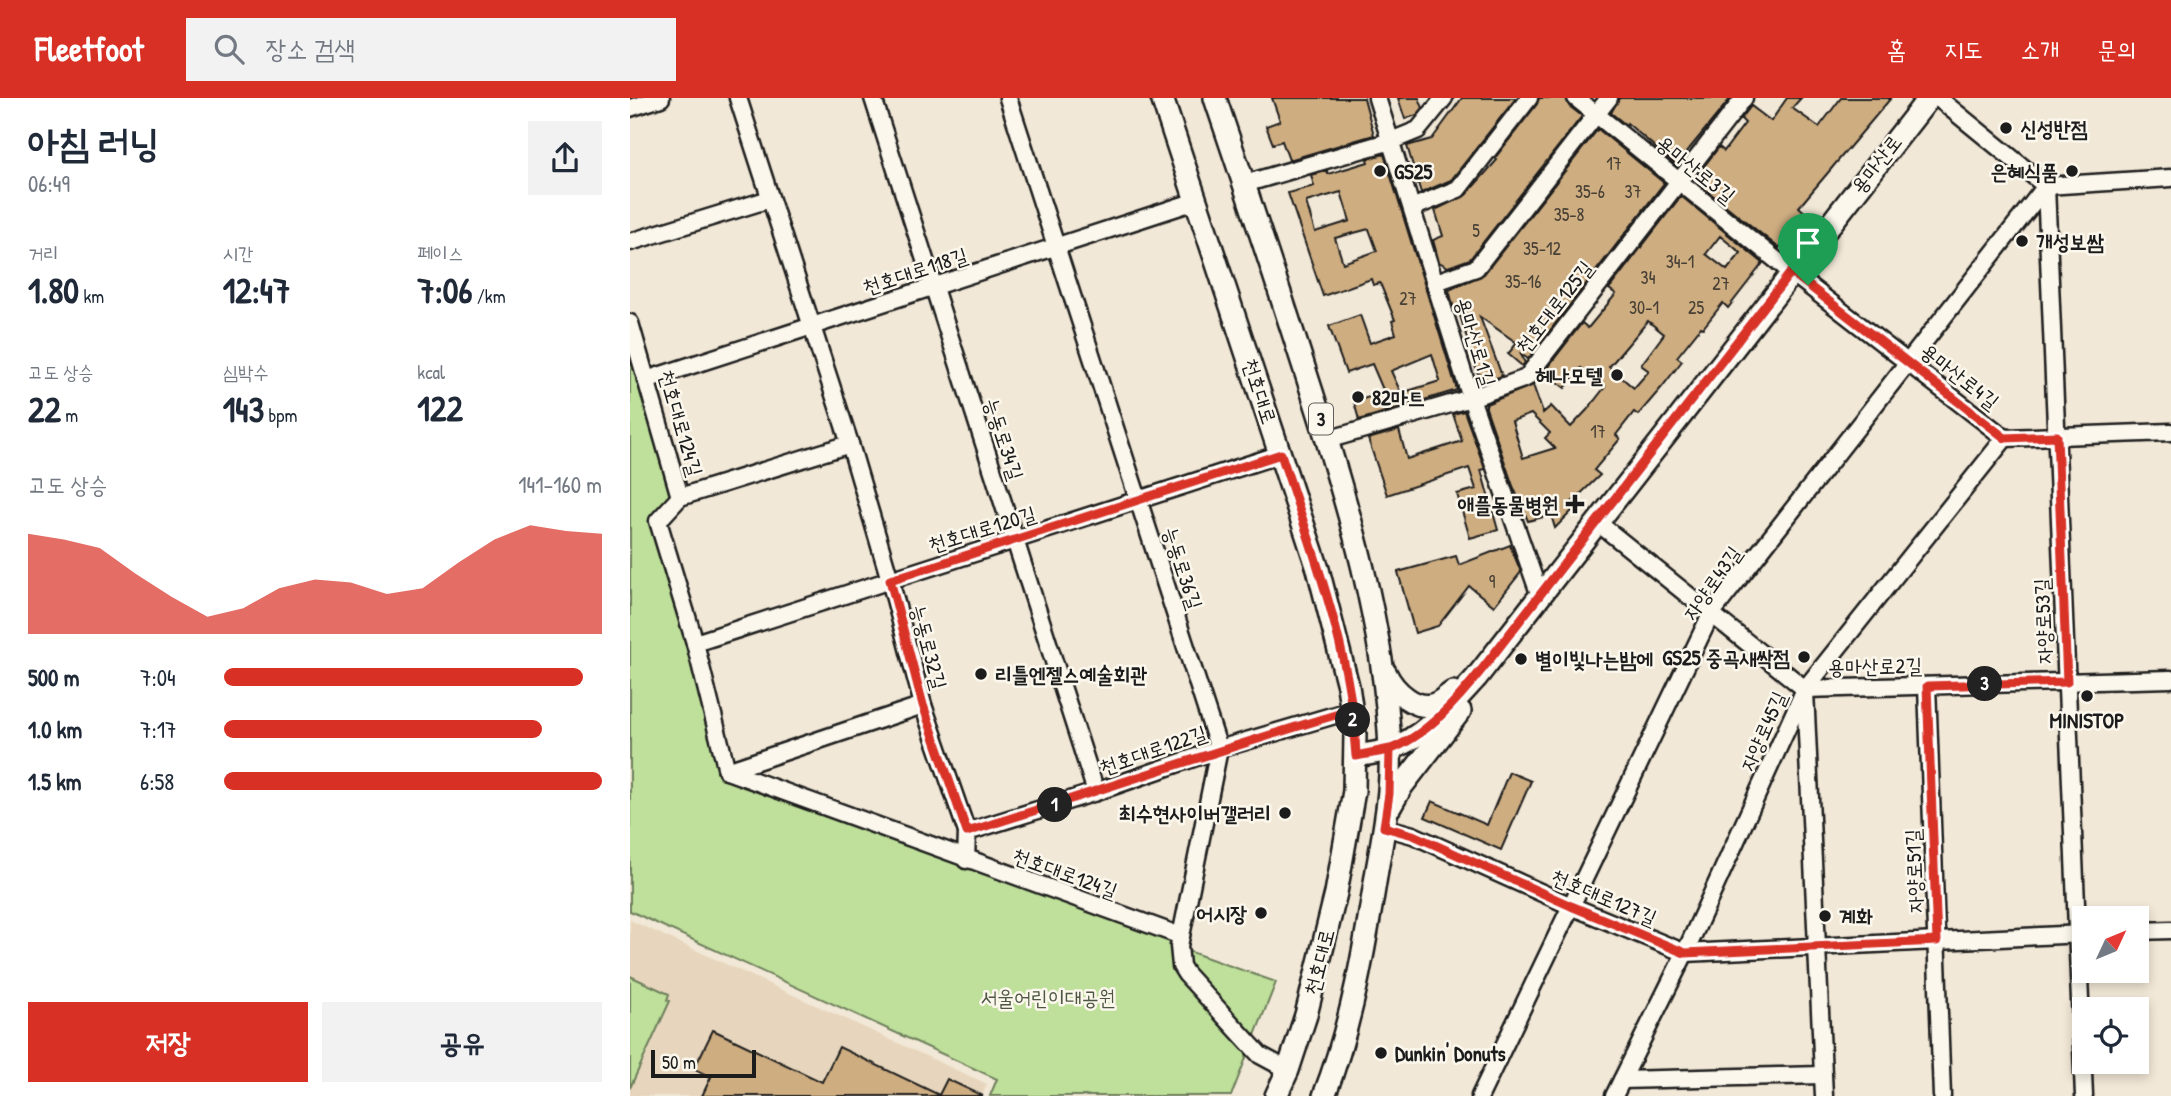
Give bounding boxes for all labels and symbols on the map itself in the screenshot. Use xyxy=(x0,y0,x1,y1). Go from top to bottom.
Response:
place label: 신성반점 xyxy=(2020,114,2088,143)
marker: 신성반점 xyxy=(1998,120,2014,136)
street label: 용마산로3길 xyxy=(1650,128,1742,210)
street label: 용마산로 xyxy=(1844,128,1908,200)
house number: 17 xyxy=(1606,151,1622,176)
place label: GS25 xyxy=(1394,157,1433,186)
place label: 은혜식품 xyxy=(1990,157,2058,186)
marker: GS25 xyxy=(1372,163,1388,179)
marker: 은혜식품 xyxy=(2064,163,2080,179)
house number: 35-6 xyxy=(1575,179,1605,204)
house number: 37 xyxy=(1625,179,1642,204)
house number: 35-8 xyxy=(1554,202,1585,227)
pin xyxy=(1778,213,1838,285)
house number: 5 xyxy=(1472,218,1480,243)
place label: 개성보쌈 xyxy=(2036,227,2105,256)
marker: 개성보쌈 xyxy=(2014,233,2030,249)
house number: 35-12 xyxy=(1523,236,1562,261)
street label: 천호대로118길 xyxy=(859,240,971,302)
house number: 34-1 xyxy=(1666,249,1694,274)
street label: 천호대로125길 xyxy=(1508,254,1600,360)
house number: 34 xyxy=(1641,265,1656,290)
house number: 35-16 xyxy=(1505,269,1541,294)
house number: 27 xyxy=(1712,271,1730,296)
house number: 27 xyxy=(1399,286,1417,311)
street label: 용마산로1길 xyxy=(1449,294,1503,390)
house number: 30-1 xyxy=(1629,295,1659,320)
house number: 25 xyxy=(1688,295,1704,320)
street label: 용마산로4길 xyxy=(1915,336,2005,416)
street label: 천호대로 xyxy=(1236,354,1284,428)
place label: 헤나모텔 xyxy=(1534,361,1603,390)
street label: 천호대로124길 xyxy=(652,366,710,480)
marker: 헤나모텔 xyxy=(1609,367,1625,383)
place label: 82마트 xyxy=(1372,383,1425,412)
marker: 82마트 xyxy=(1350,389,1366,405)
street label: 능동로34길 xyxy=(977,394,1031,484)
road number: 3 xyxy=(1309,404,1333,434)
house number: 17 xyxy=(1590,419,1606,444)
place label: 애플동물병원 xyxy=(1458,490,1559,519)
marker: 애플동물병원 xyxy=(1565,494,1585,514)
street label: 천호대로120길 xyxy=(925,499,1040,559)
street label: 능동로36길 xyxy=(1156,523,1210,613)
street label: 자양로43길 xyxy=(1676,540,1748,626)
house number: 9 xyxy=(1489,569,1496,594)
street label: 자양로53길 xyxy=(2027,577,2059,664)
street label: 능동로32길 xyxy=(904,601,954,693)
place label: GS25 중곡새싹점 xyxy=(1662,643,1790,672)
place label: 별이빛나는밤에 xyxy=(1535,645,1653,674)
marker: GS25 중곡새싹점 xyxy=(1796,649,1812,665)
marker: 별이빛나는밤에 xyxy=(1513,651,1529,667)
street label: 용마산로2길 xyxy=(1828,651,1923,681)
place label: 리틀엔젤스예술회관 xyxy=(995,660,1147,689)
marker: 리틀엔젤스예술회관 xyxy=(973,666,989,682)
pin: 3 xyxy=(1968,666,2002,702)
street label: 자양로45길 xyxy=(1733,686,1793,775)
marker: MINISTOP xyxy=(2079,688,2095,704)
pin: 2 xyxy=(1336,702,1370,738)
place label: MINISTOP xyxy=(2050,706,2124,735)
street label: 천호대로122길 xyxy=(1095,718,1211,782)
pin: 1 xyxy=(1038,788,1072,822)
place label: 최수현사이버갤러리 xyxy=(1119,799,1271,828)
marker: 최수현사이버갤러리 xyxy=(1277,805,1293,821)
street label: 자양로51길 xyxy=(1898,828,1930,914)
street label: 천호대로124길 xyxy=(1008,841,1122,905)
street label: 천호대로127길 xyxy=(1547,862,1661,932)
place label: 어시장 xyxy=(1196,899,1247,928)
place label: 계화 xyxy=(1839,902,1873,931)
marker: 어시장 xyxy=(1253,905,1269,921)
north arrow xyxy=(2072,906,2149,984)
marker: 계화 xyxy=(1817,908,1833,924)
street label: 천호대로 xyxy=(1297,926,1341,998)
park label: 서울어린이대공원 xyxy=(980,983,1116,1012)
place label: Dunkin' Donuts xyxy=(1395,1039,1506,1068)
marker: Dunkin' Donuts xyxy=(1373,1045,1389,1061)
scale bar xyxy=(651,1047,756,1079)

